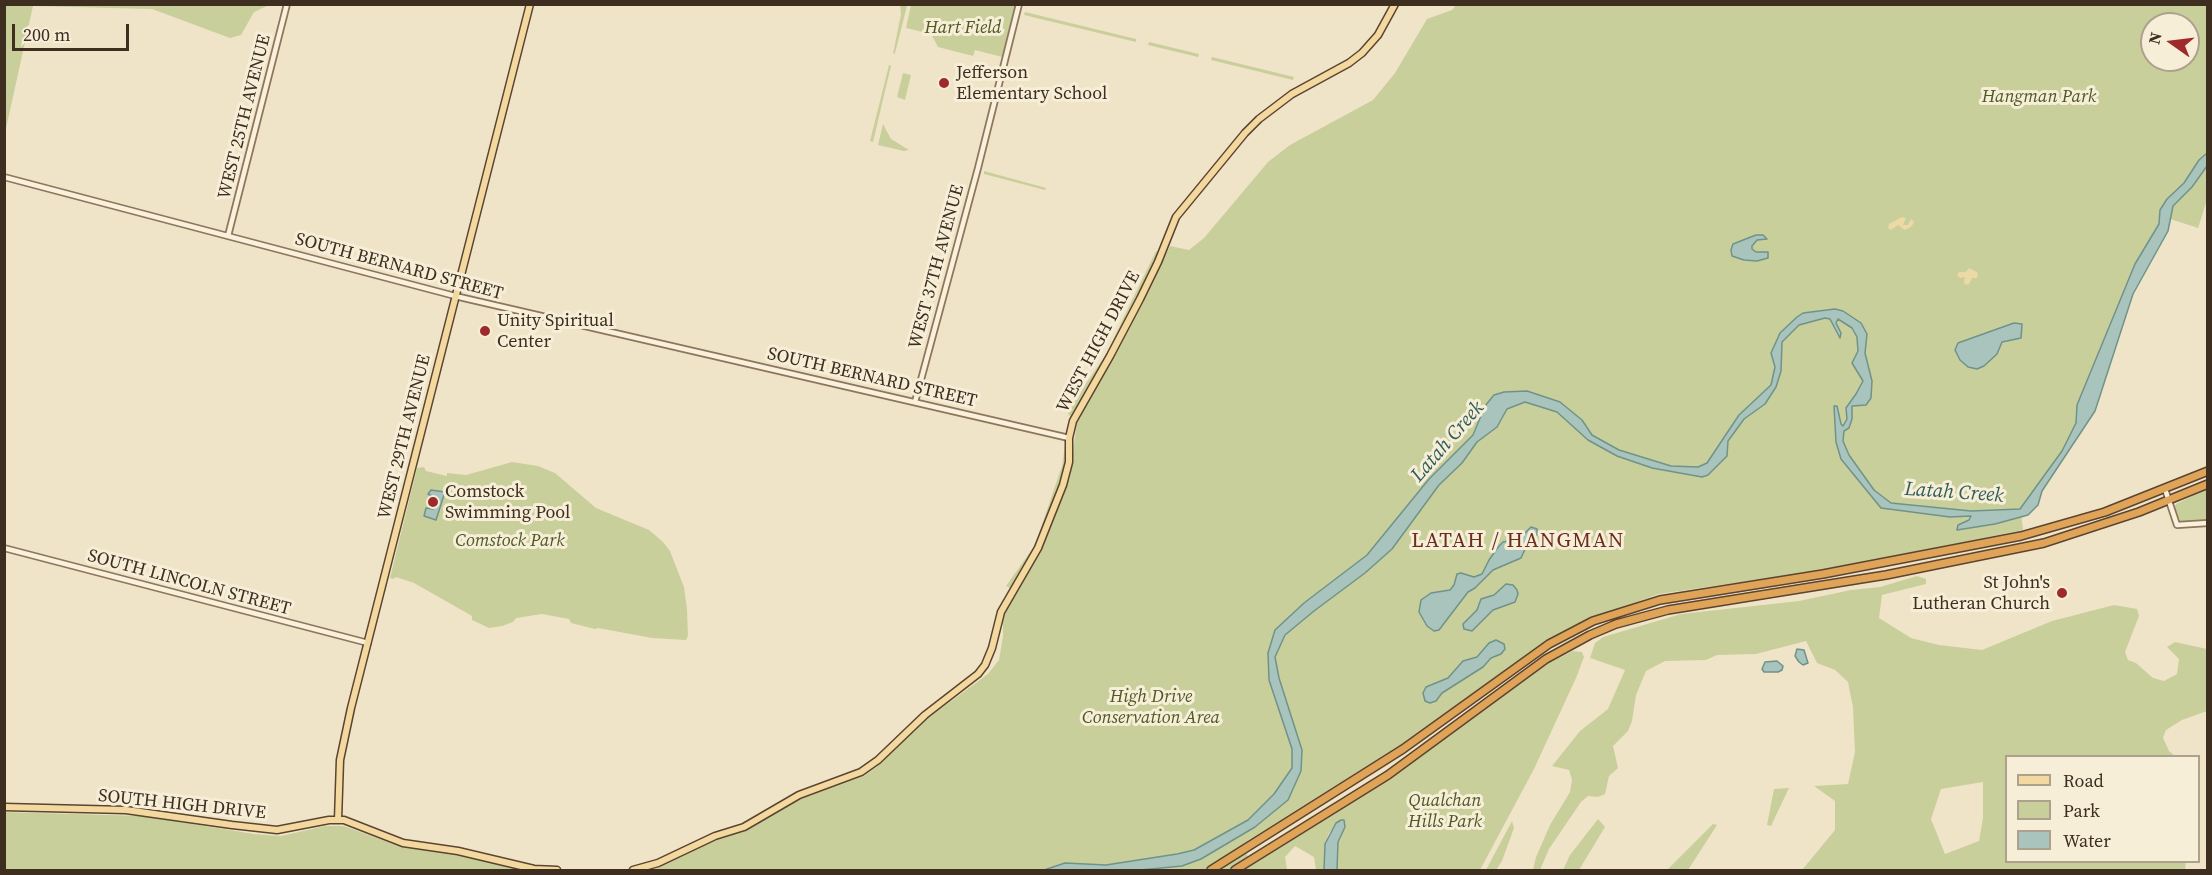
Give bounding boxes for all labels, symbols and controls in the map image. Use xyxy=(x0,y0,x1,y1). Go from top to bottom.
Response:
scale bar xyxy=(15,12,132,50)
north arrow xyxy=(2140,12,2200,72)
park label: Hart Field xyxy=(924,17,1002,39)
text: 200 m xyxy=(23,22,70,47)
text: N xyxy=(2142,30,2167,46)
street label: WEST 25TH AVENUE xyxy=(214,32,276,202)
place label: Jefferson Elementary School xyxy=(956,62,1107,104)
marker: Jefferson Elementary School xyxy=(937,76,951,90)
park label: Hangman Park xyxy=(1982,86,2096,108)
street label: WEST 37TH AVENUE xyxy=(905,183,969,351)
street label: SOUTH BERNARD STREET xyxy=(293,229,505,305)
street label: WEST HIGH DRIVE xyxy=(1053,268,1145,416)
place label: Unity Spiritual Center xyxy=(497,310,614,352)
marker: Unity Spiritual Center xyxy=(478,324,492,338)
street label: SOUTH BERNARD STREET xyxy=(765,343,979,413)
street label: WEST 29TH AVENUE xyxy=(374,352,436,522)
water label: Latah Creek xyxy=(1406,397,1490,487)
water label: Latah Creek xyxy=(1904,478,2004,508)
place label: Comstock Swimming Pool xyxy=(445,481,570,524)
marker: Comstock Swimming Pool xyxy=(426,495,440,509)
district label: LATAH / HANGMAN xyxy=(1411,529,1625,555)
park label: Comstock Park xyxy=(455,530,565,552)
street label: SOUTH LINCOLN STREET xyxy=(85,545,293,621)
place label: St John's Lutheran Church xyxy=(1912,572,2050,614)
marker: St John's Lutheran Church xyxy=(2055,586,2069,600)
park label: High Drive Conservation Area xyxy=(1082,686,1220,728)
legend xyxy=(2005,755,2200,863)
text: Road xyxy=(2063,768,2104,793)
street label: SOUTH HIGH DRIVE xyxy=(97,785,267,825)
park label: Qualchan Hills Park xyxy=(1408,790,1482,832)
text: Park xyxy=(2063,798,2100,823)
text: Water xyxy=(2063,828,2111,853)

